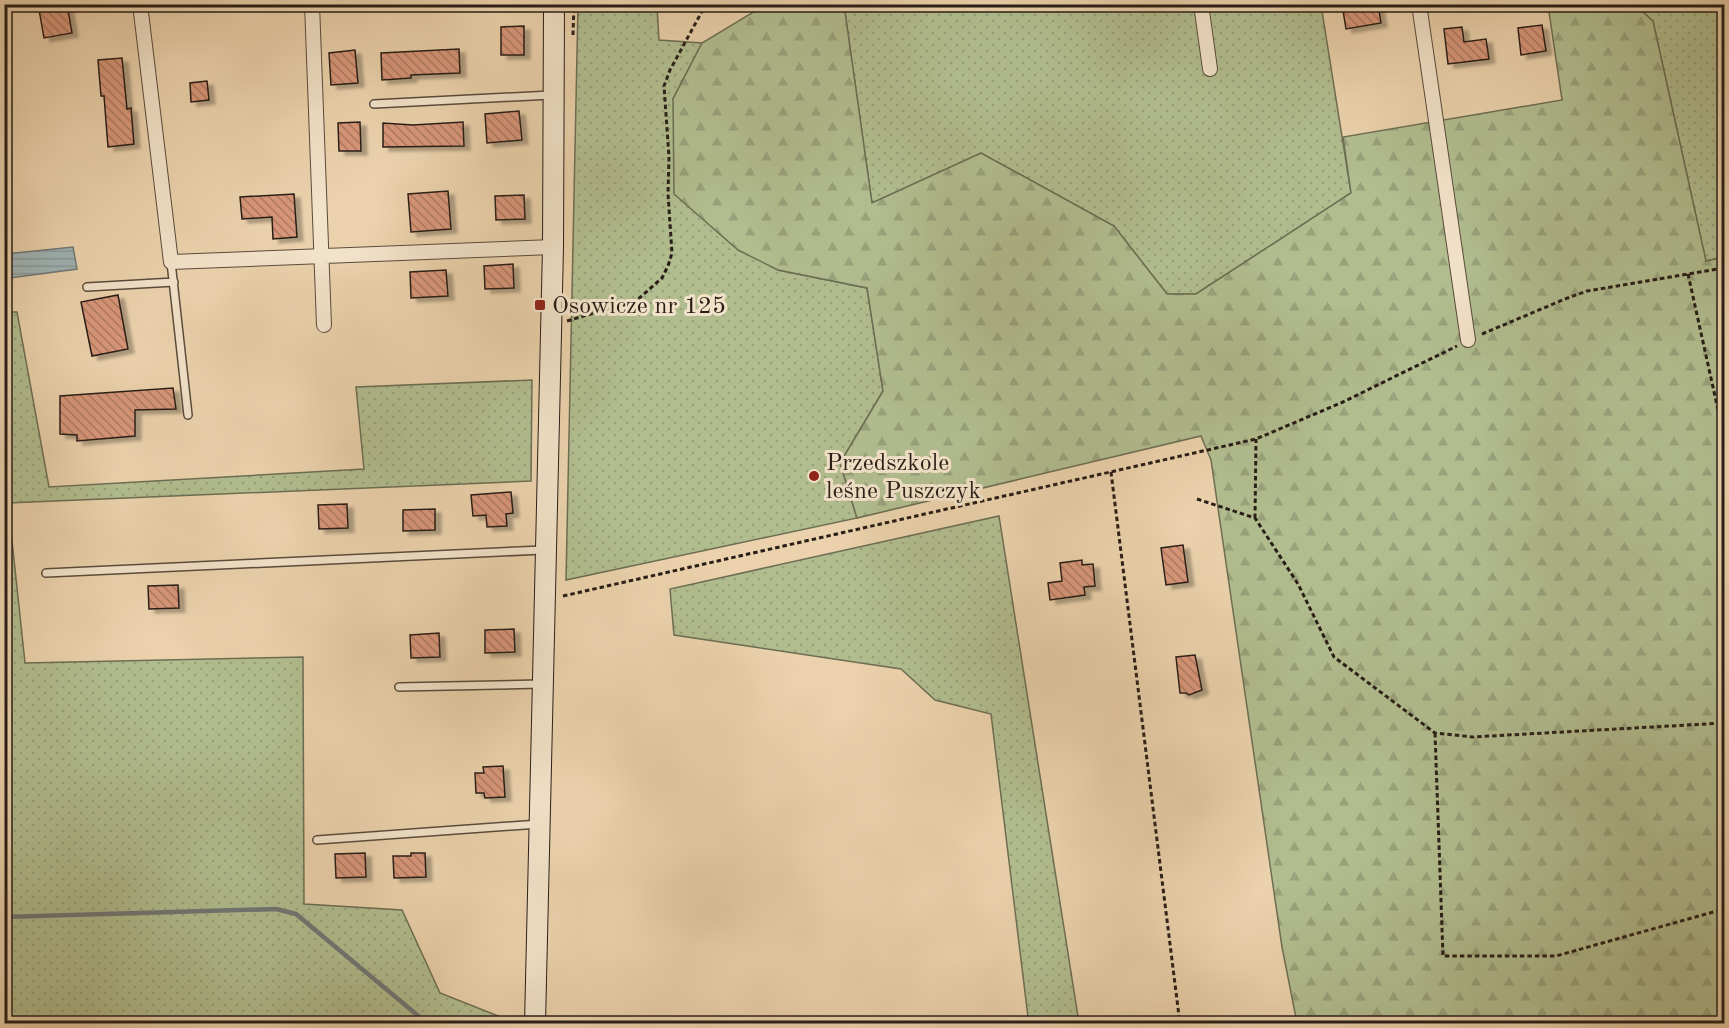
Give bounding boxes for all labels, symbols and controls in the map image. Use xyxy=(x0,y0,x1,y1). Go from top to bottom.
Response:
place label: Osowicze nr 125 xyxy=(552,295,726,319)
marker: Osowicze nr 125 xyxy=(533,298,547,312)
place label: Przedszkole leśne Puszczyk xyxy=(826,452,981,504)
marker: Przedszkole leśne Puszczyk xyxy=(807,469,821,483)

